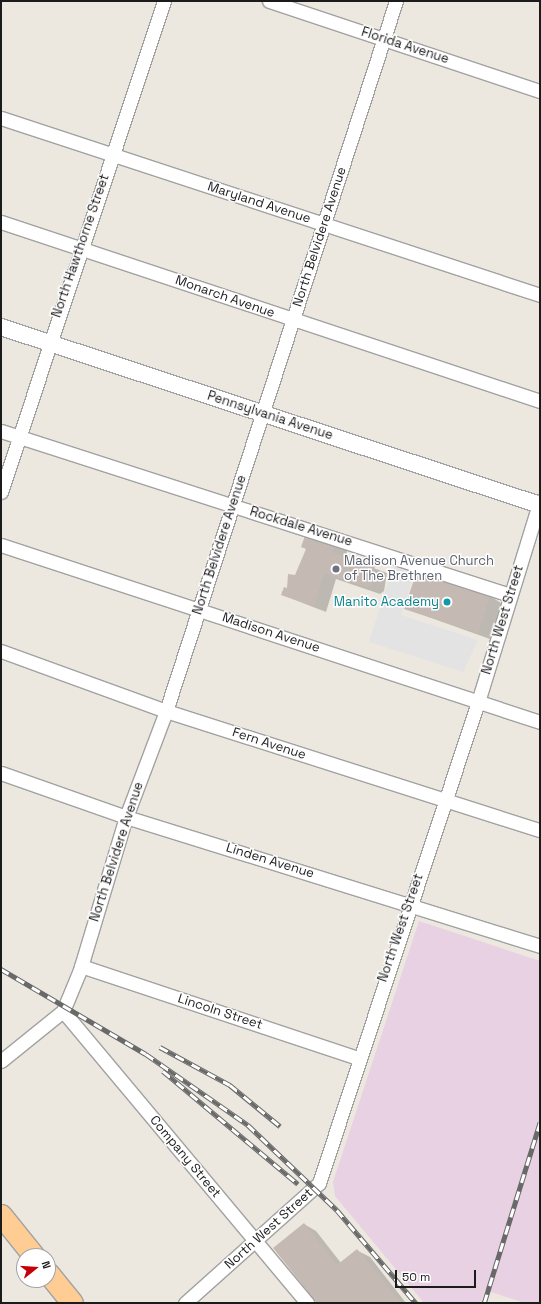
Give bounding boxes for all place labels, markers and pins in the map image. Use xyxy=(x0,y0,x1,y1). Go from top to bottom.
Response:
place label: Madison Avenue Church of The Brethren xyxy=(344,554,494,585)
marker: Madison Avenue Church of The Brethren xyxy=(331,564,341,574)
place label: Manito Academy xyxy=(334,594,439,610)
marker: Manito Academy xyxy=(442,597,452,607)

